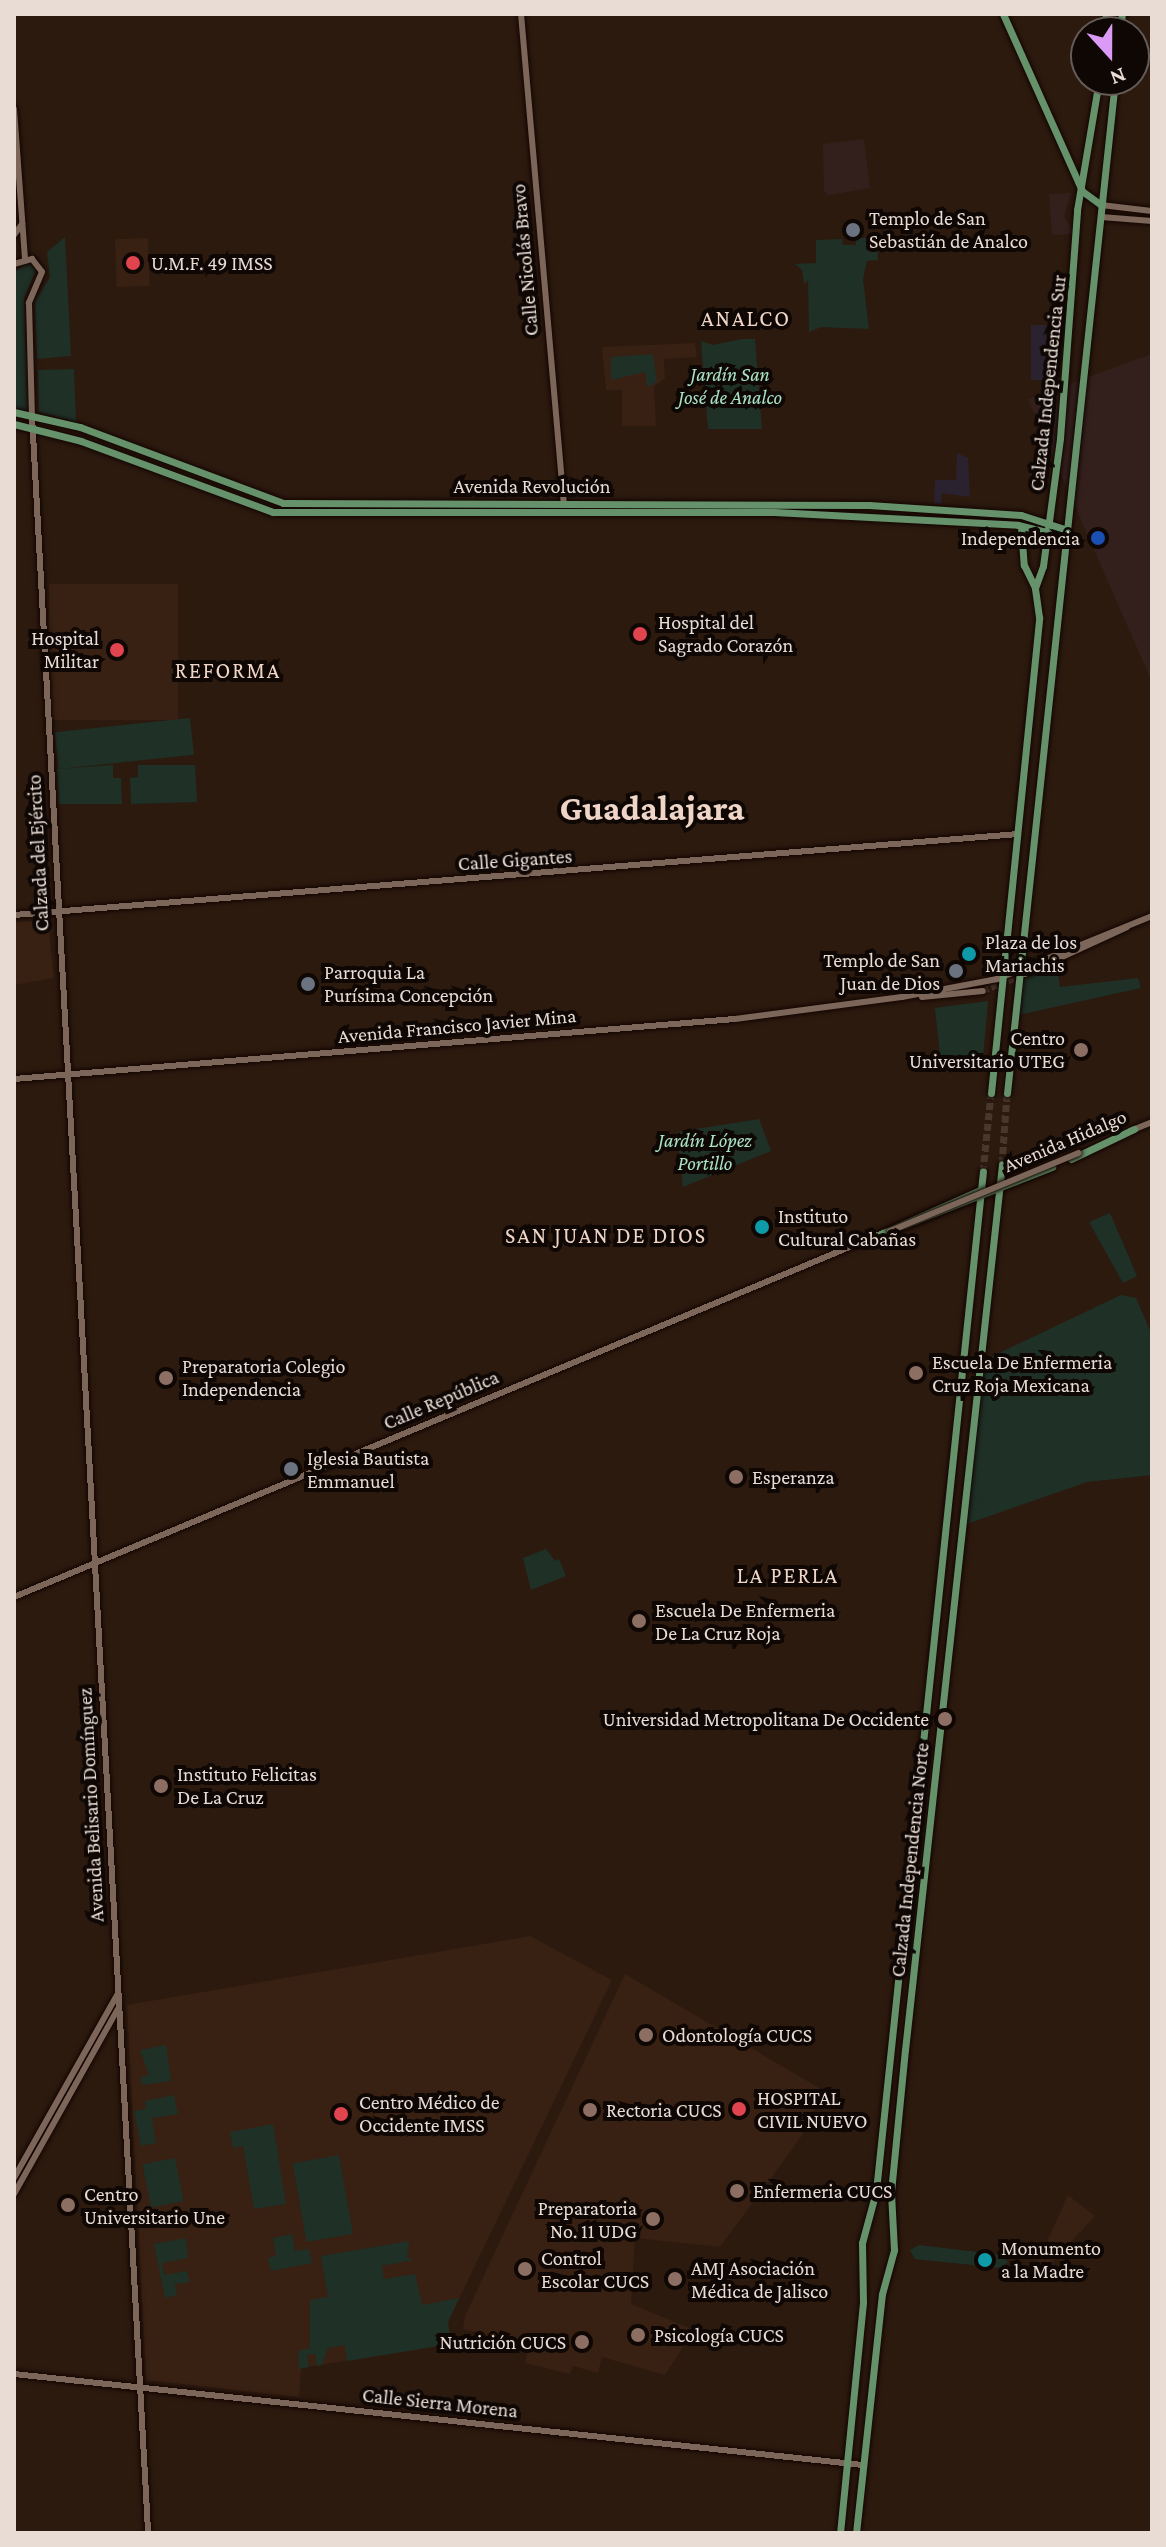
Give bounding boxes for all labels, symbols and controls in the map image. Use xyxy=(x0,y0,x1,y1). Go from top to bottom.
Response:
north arrow xyxy=(1070,16,1150,96)
text: N xyxy=(1107,63,1130,91)
street label: Calle Nicolás Bravo xyxy=(506,183,544,337)
place label: Templo de San Sebastián de Analco xyxy=(869,206,1028,253)
marker: Templo de San Sebastián de Analco xyxy=(844,221,862,239)
place label: U.M.F. 49 IMSS xyxy=(151,251,273,275)
marker: U.M.F. 49 IMSS xyxy=(122,252,144,274)
street label: Calzada Independencia Sur xyxy=(1025,274,1071,492)
district label: ANALCO xyxy=(701,306,791,332)
park label: Jardín San José de Analco xyxy=(678,362,782,409)
street label: Avenida Revolución xyxy=(454,474,610,498)
place label: Independencia xyxy=(961,526,1080,550)
marker: Independencia xyxy=(1087,527,1109,549)
place label: Hospital del Sagrado Corazón xyxy=(658,610,793,657)
marker: Hospital del Sagrado Corazón xyxy=(629,623,651,645)
place label: Hospital Militar xyxy=(31,626,99,673)
marker: Hospital Militar xyxy=(106,639,128,661)
district label: REFORMA xyxy=(175,658,281,684)
street label: Calzada del Ejército xyxy=(22,774,54,932)
district label: Guadalajara xyxy=(559,787,745,831)
street label: Calle Gigantes xyxy=(457,844,573,876)
place label: Plaza de los Mariachis xyxy=(985,930,1077,977)
marker: Plaza de los Mariachis xyxy=(960,945,978,963)
place label: Templo de San Juan de Dios xyxy=(823,948,940,995)
place label: Parroquia La Purísima Concepción xyxy=(324,960,493,1007)
marker: Templo de San Juan de Dios xyxy=(947,962,965,980)
marker: Parroquia La Purísima Concepción xyxy=(299,975,317,993)
street label: Avenida Francisco Javier Mina xyxy=(337,1004,577,1048)
place label: Centro Universitario UTEG xyxy=(909,1026,1065,1073)
marker: Centro Universitario UTEG xyxy=(1072,1041,1090,1059)
street label: Avenida Hidalgo xyxy=(1000,1104,1130,1178)
park label: Jardín López Portillo xyxy=(658,1128,752,1175)
place label: Instituto Cultural Cabañas xyxy=(778,1204,916,1251)
marker: Instituto Cultural Cabañas xyxy=(753,1218,771,1236)
district label: SAN JUAN DE DIOS xyxy=(505,1223,707,1249)
place label: Escuela De Enfermeria Cruz Roja Mexicana xyxy=(932,1350,1112,1397)
place label: Preparatoria Colegio Independencia xyxy=(182,1354,345,1401)
marker: Escuela De Enfermeria Cruz Roja Mexicana xyxy=(907,1364,925,1382)
street label: Calle República xyxy=(380,1365,502,1435)
marker: Preparatoria Colegio Independencia xyxy=(157,1369,175,1387)
place label: Iglesia Bautista Emmanuel xyxy=(307,1446,429,1493)
marker: Iglesia Bautista Emmanuel xyxy=(282,1460,300,1478)
place label: Esperanza xyxy=(752,1465,834,1489)
marker: Esperanza xyxy=(727,1468,745,1486)
district label: LA PERLA xyxy=(737,1563,839,1589)
place label: Escuela De Enfermeria De La Cruz Roja xyxy=(655,1598,835,1645)
marker: Escuela De Enfermeria De La Cruz Roja xyxy=(630,1612,648,1630)
street label: Avenida Belisario Domínguez xyxy=(73,1687,109,1923)
place label: Universidad Metropolitana De Occidente xyxy=(603,1707,929,1731)
marker: Universidad Metropolitana De Occidente xyxy=(936,1710,954,1728)
street label: Calzada Independencia Norte xyxy=(886,1742,934,1978)
place label: Instituto Felicitas De La Cruz xyxy=(177,1762,317,1809)
marker: Instituto Felicitas De La Cruz xyxy=(152,1777,170,1795)
place label: Odontología CUCS xyxy=(662,2023,812,2047)
marker: Odontología CUCS xyxy=(637,2026,655,2044)
place label: HOSPITAL CIVIL NUEVO xyxy=(757,2086,867,2133)
place label: Centro Médico de Occidente IMSS xyxy=(359,2090,500,2137)
place label: Rectoria CUCS xyxy=(606,2098,722,2122)
marker: HOSPITAL CIVIL NUEVO xyxy=(728,2098,750,2120)
marker: Rectoria CUCS xyxy=(581,2101,599,2119)
marker: Centro Médico de Occidente IMSS xyxy=(330,2103,352,2125)
place label: Enfermeria CUCS xyxy=(753,2179,892,2203)
place label: Centro Universitario Une xyxy=(84,2182,225,2229)
marker: Enfermeria CUCS xyxy=(728,2182,746,2200)
marker: Centro Universitario Une xyxy=(59,2196,77,2214)
place label: Preparatoria No. 11 UDG xyxy=(538,2196,637,2243)
marker: Preparatoria No. 11 UDG xyxy=(644,2210,662,2228)
place label: Monumento a la Madre xyxy=(1001,2236,1101,2283)
place label: Control Escolar CUCS xyxy=(541,2246,649,2293)
marker: Monumento a la Madre xyxy=(976,2251,994,2269)
place label: AMJ Asociación Médica de Jalisco xyxy=(691,2256,828,2303)
marker: Control Escolar CUCS xyxy=(516,2260,534,2278)
marker: AMJ Asociación Médica de Jalisco xyxy=(666,2270,684,2288)
place label: Psicología CUCS xyxy=(654,2323,784,2347)
marker: Psicología CUCS xyxy=(629,2326,647,2344)
place label: Nutrición CUCS xyxy=(439,2330,566,2354)
marker: Nutrición CUCS xyxy=(573,2333,591,2351)
street label: Calle Sierra Morena xyxy=(361,2383,519,2423)

